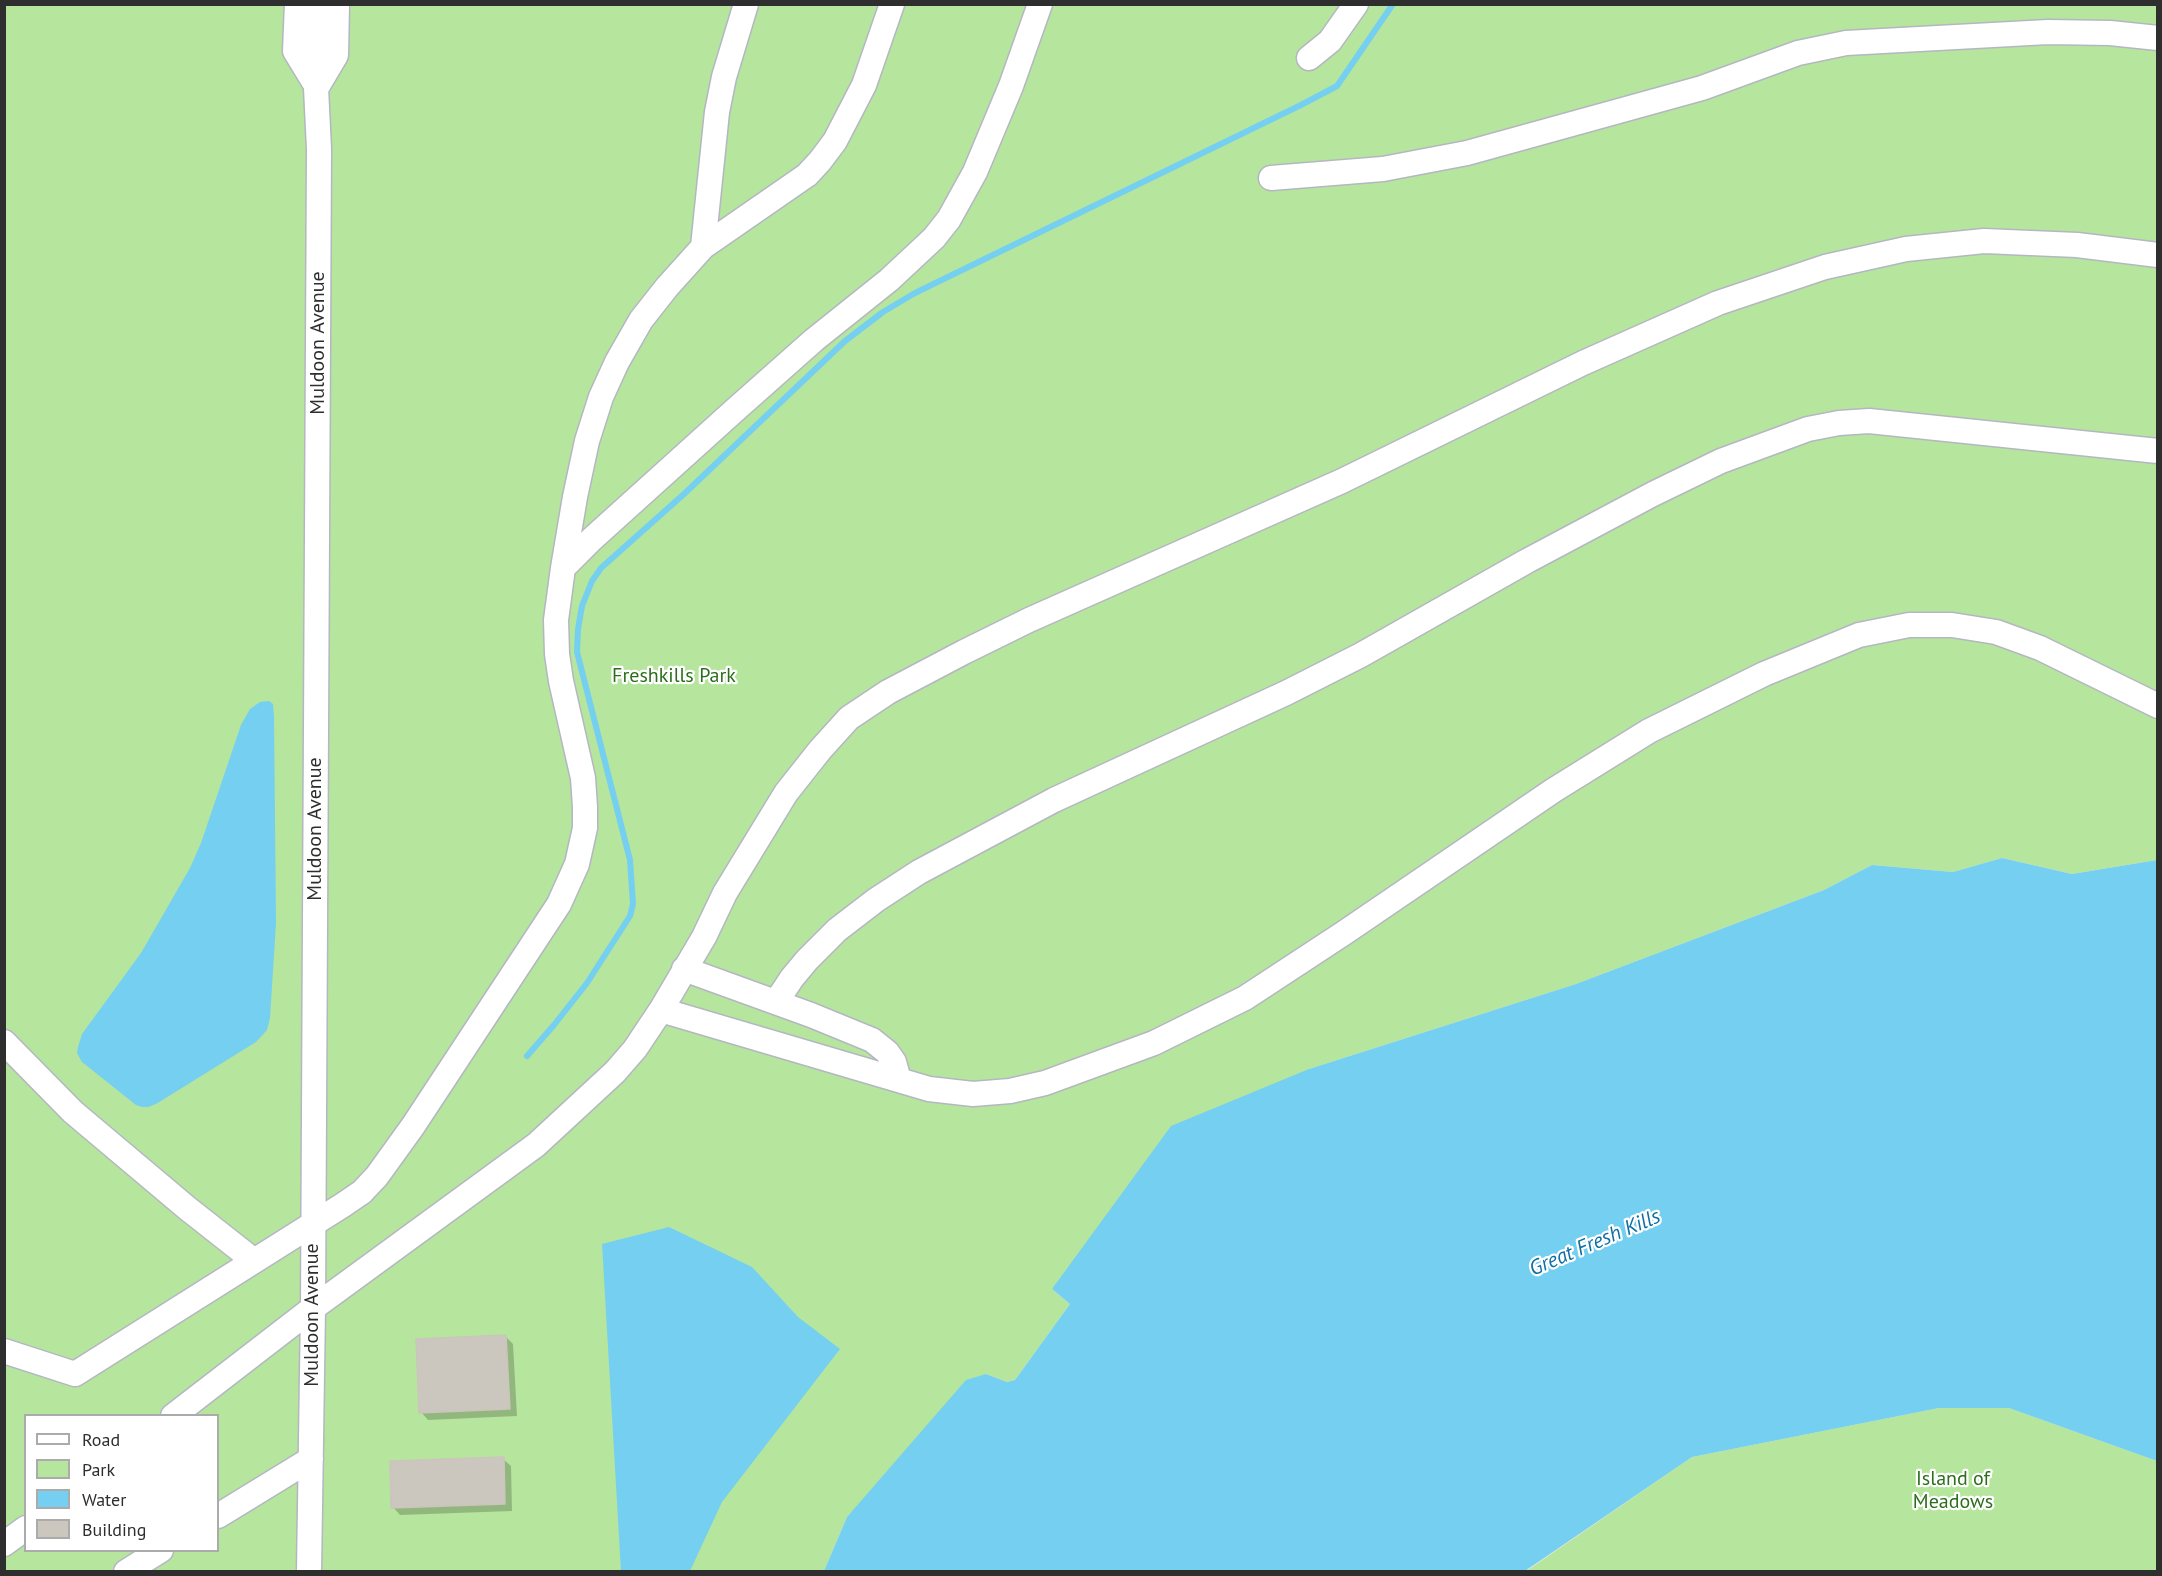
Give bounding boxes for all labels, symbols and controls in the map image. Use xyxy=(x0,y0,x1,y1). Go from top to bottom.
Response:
street label: Muldoon Avenue xyxy=(306,271,330,415)
park label: Freshkills Park xyxy=(612,664,736,688)
street label: Muldoon Avenue xyxy=(303,757,327,901)
water label: Great Fresh Kills xyxy=(1526,1204,1664,1282)
street label: Muldoon Avenue xyxy=(300,1243,324,1387)
legend xyxy=(24,1414,219,1552)
text: Road xyxy=(82,1428,120,1451)
text: Park xyxy=(82,1458,115,1481)
park label: Island of Meadows xyxy=(1913,1467,1993,1514)
text: Water xyxy=(82,1488,126,1511)
text: Building xyxy=(82,1518,146,1541)

